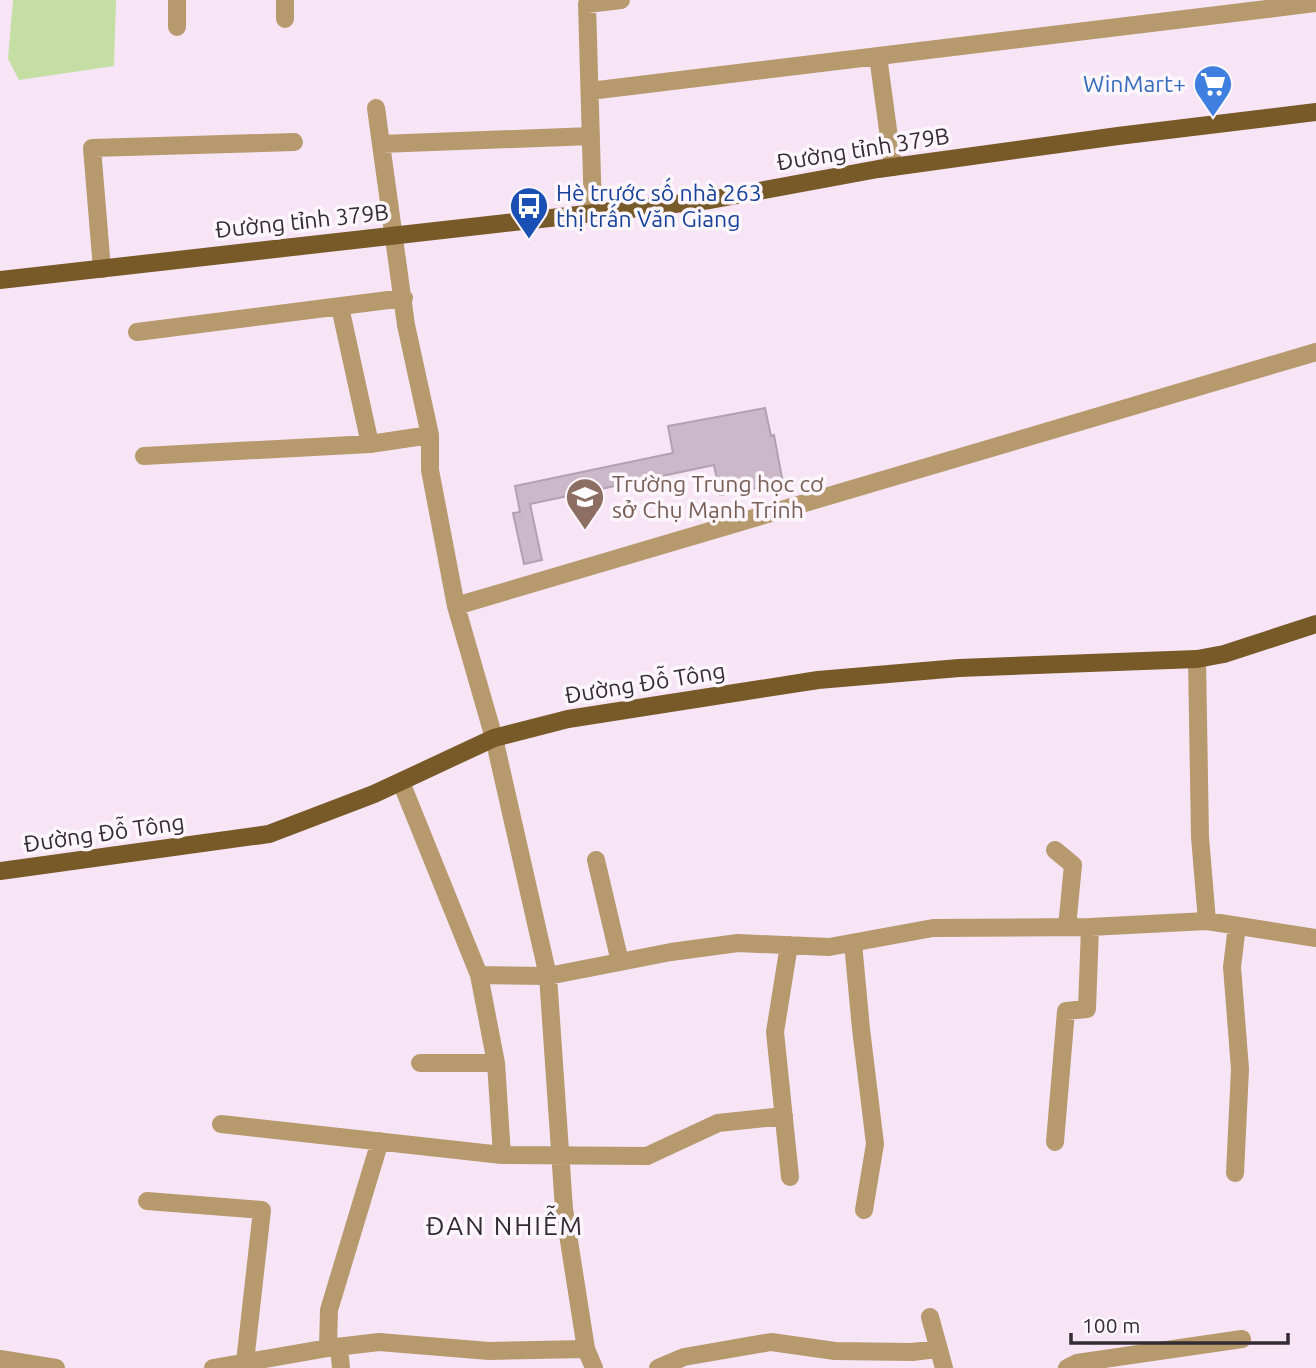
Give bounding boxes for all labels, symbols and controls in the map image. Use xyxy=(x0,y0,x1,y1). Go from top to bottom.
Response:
supermarket icon: WinMart+ xyxy=(1192,63,1234,118)
place label: WinMart+ xyxy=(1083,71,1186,96)
street label: Đường tỉnh 379B xyxy=(775,123,951,174)
place label: Hè trước số nhà 263 thị trấn Văn Giang xyxy=(556,177,762,231)
bus stop icon: Hè trước số nhà 263 thị trấn Văn Giang xyxy=(508,185,550,240)
street label: Đường tỉnh 379B xyxy=(214,199,390,242)
place label: Trường Trung học cơ sở Chụ Mạnh Trinh xyxy=(612,471,824,522)
school or university icon: Trường Trung học cơ sở Chụ Mạnh Trinh xyxy=(564,476,606,531)
street label: Đường Đỗ Tông xyxy=(563,656,727,708)
street label: Đường Đỗ Tông xyxy=(22,807,186,856)
district label: ĐAN NHIỄM xyxy=(426,1205,584,1240)
scale bar xyxy=(1071,1302,1288,1346)
text: 100 m xyxy=(1082,1313,1140,1337)

